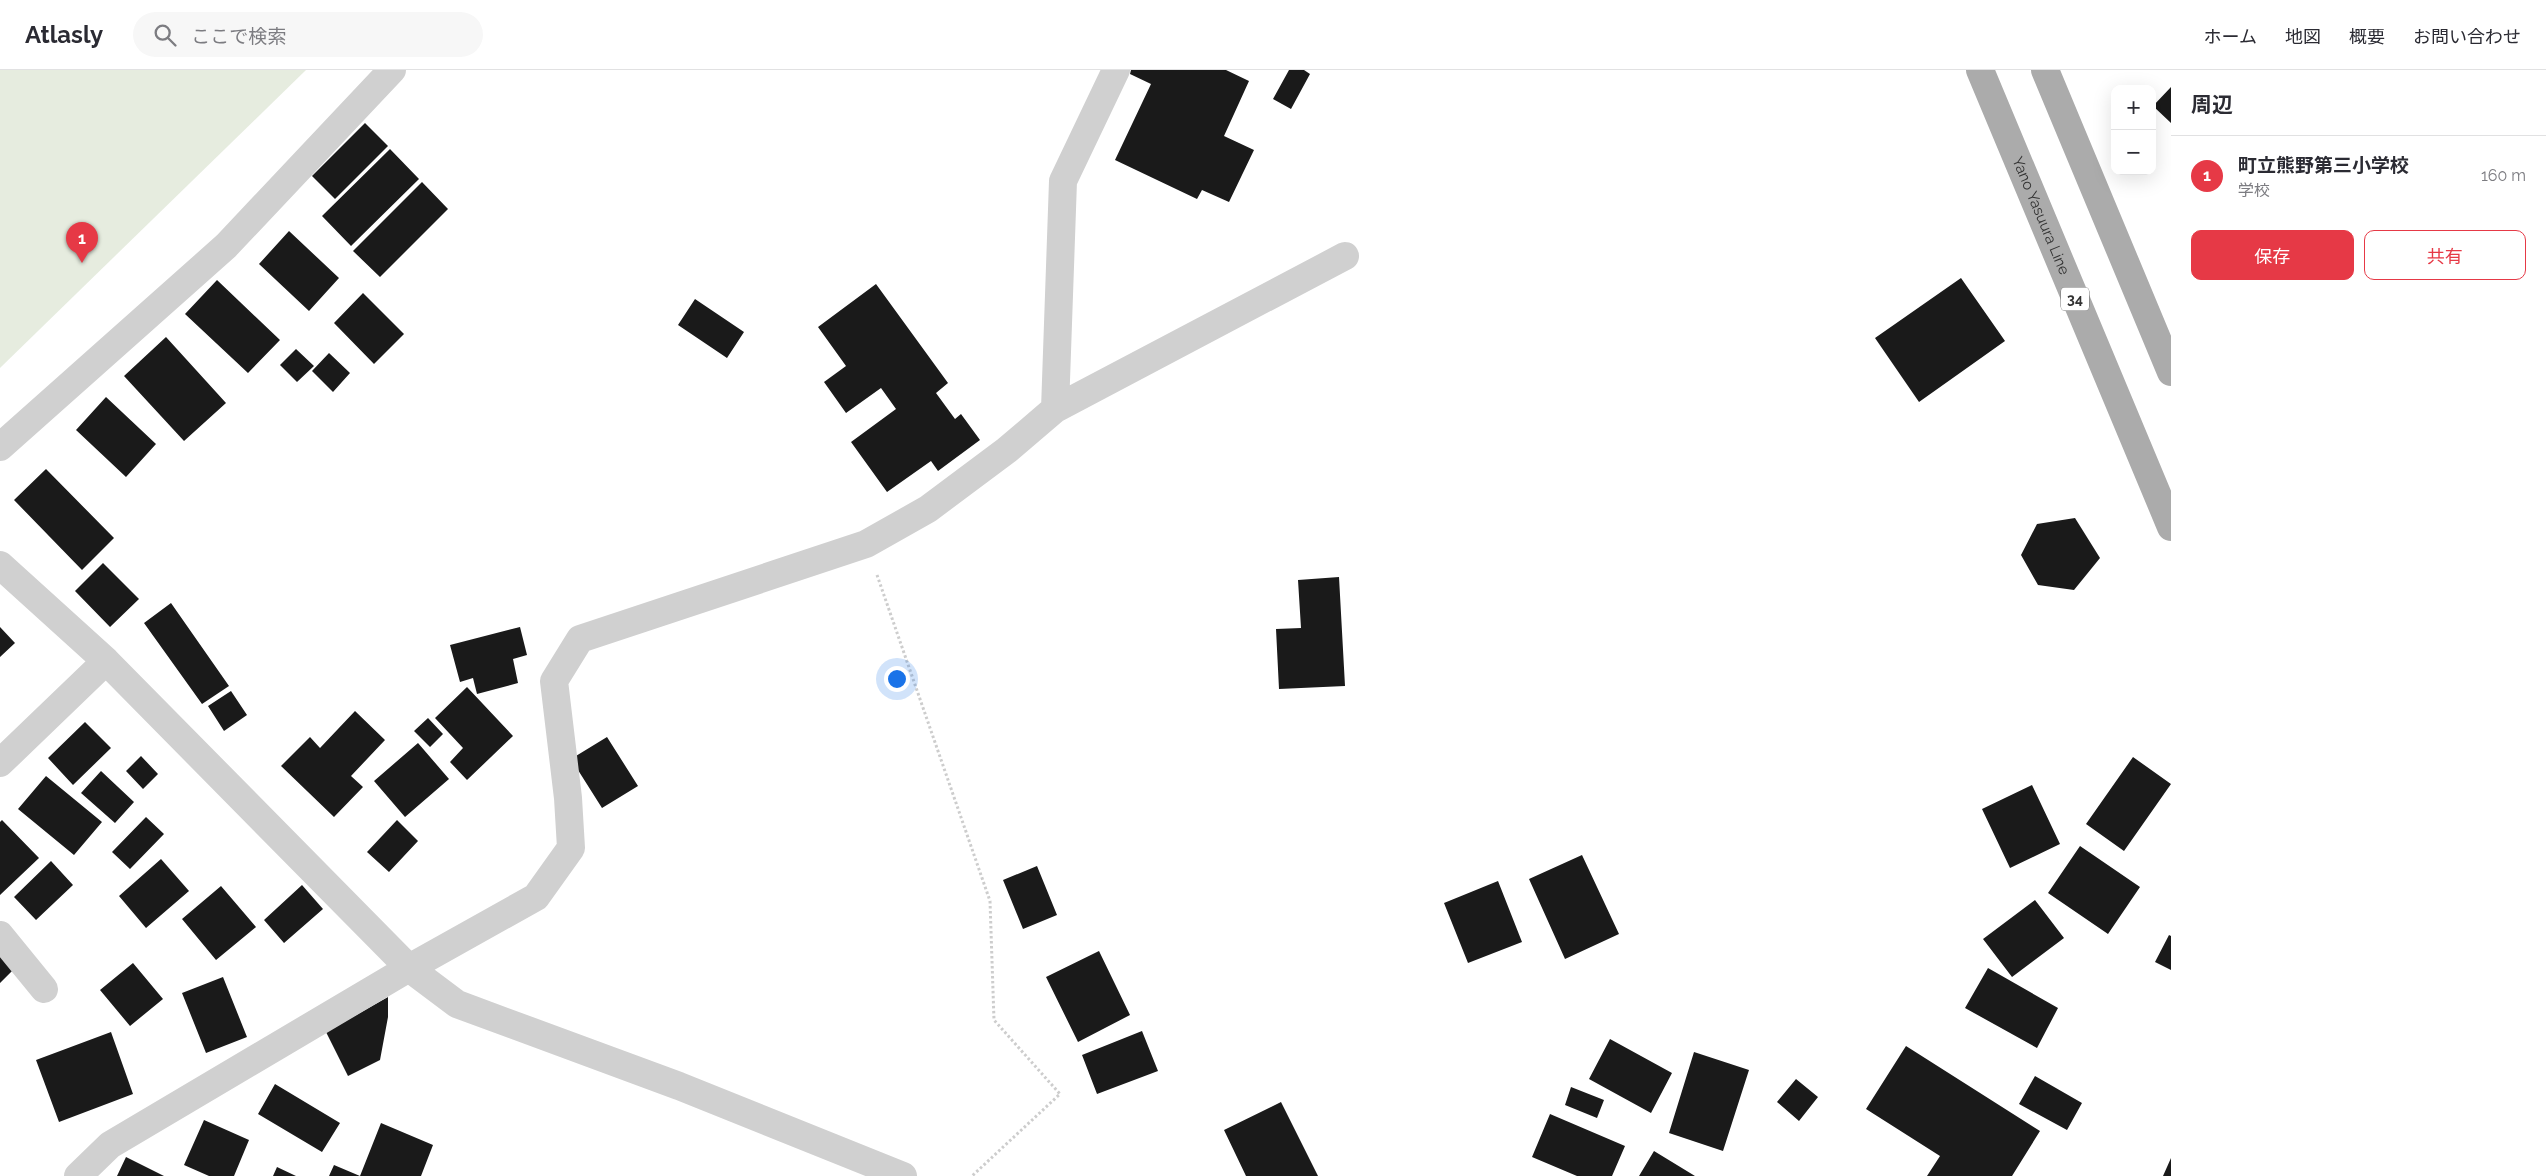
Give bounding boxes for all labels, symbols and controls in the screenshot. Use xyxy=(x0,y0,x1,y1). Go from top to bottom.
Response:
search box xyxy=(133,12,483,57)
text: Atlasly xyxy=(25,20,103,49)
icon: search xyxy=(151,21,179,49)
text: ここで検索 xyxy=(191,25,286,47)
text: ホーム xyxy=(2204,26,2257,47)
text: 地図 xyxy=(2285,26,2321,47)
text: 概要 xyxy=(2349,26,2385,47)
text: お問い合わせ xyxy=(2413,26,2521,47)
map controls xyxy=(2111,85,2156,175)
button: + xyxy=(2111,85,2156,130)
text: 周辺 xyxy=(2191,92,2233,117)
button: − xyxy=(2111,130,2156,175)
street label: Yano Yasuura Line xyxy=(2008,154,2074,278)
text: 町立熊野第三小学校 xyxy=(2238,154,2409,176)
text: 1 xyxy=(2203,166,2211,185)
text: 160 m xyxy=(2481,166,2526,185)
text: 学校 xyxy=(2238,181,2270,200)
pin: 1 xyxy=(66,222,98,263)
button: 保存 xyxy=(2191,230,2354,280)
button: 共有 xyxy=(2364,230,2526,280)
road number: 34 xyxy=(2061,288,2089,310)
your location xyxy=(884,666,910,692)

